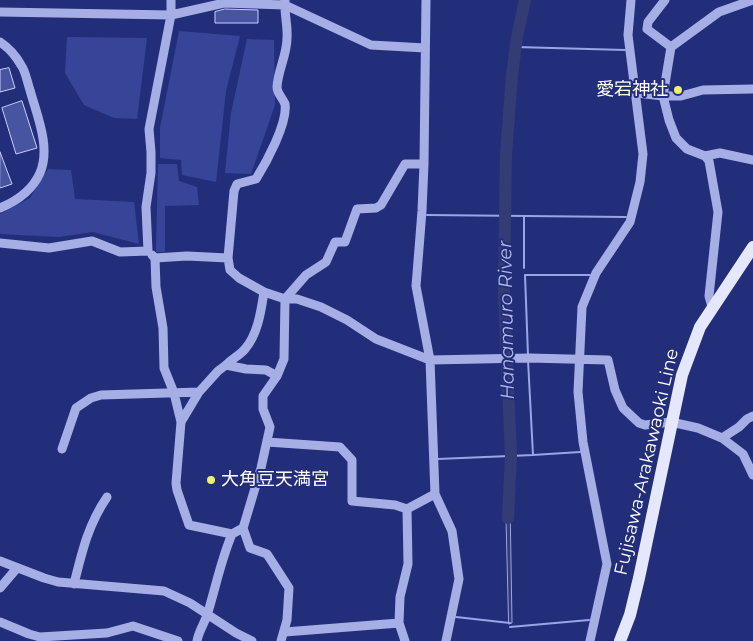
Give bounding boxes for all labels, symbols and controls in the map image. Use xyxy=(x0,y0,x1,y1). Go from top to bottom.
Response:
place label: 愛宕神社 xyxy=(596,79,668,101)
marker: 愛宕神社 xyxy=(672,84,684,96)
water label: Hanamuro River xyxy=(494,240,520,400)
street label: Fujisawa-Arakawaoki Line xyxy=(610,347,684,577)
place label: 大角豆天満宮 xyxy=(221,469,329,491)
marker: 大角豆天満宮 xyxy=(205,474,217,486)

